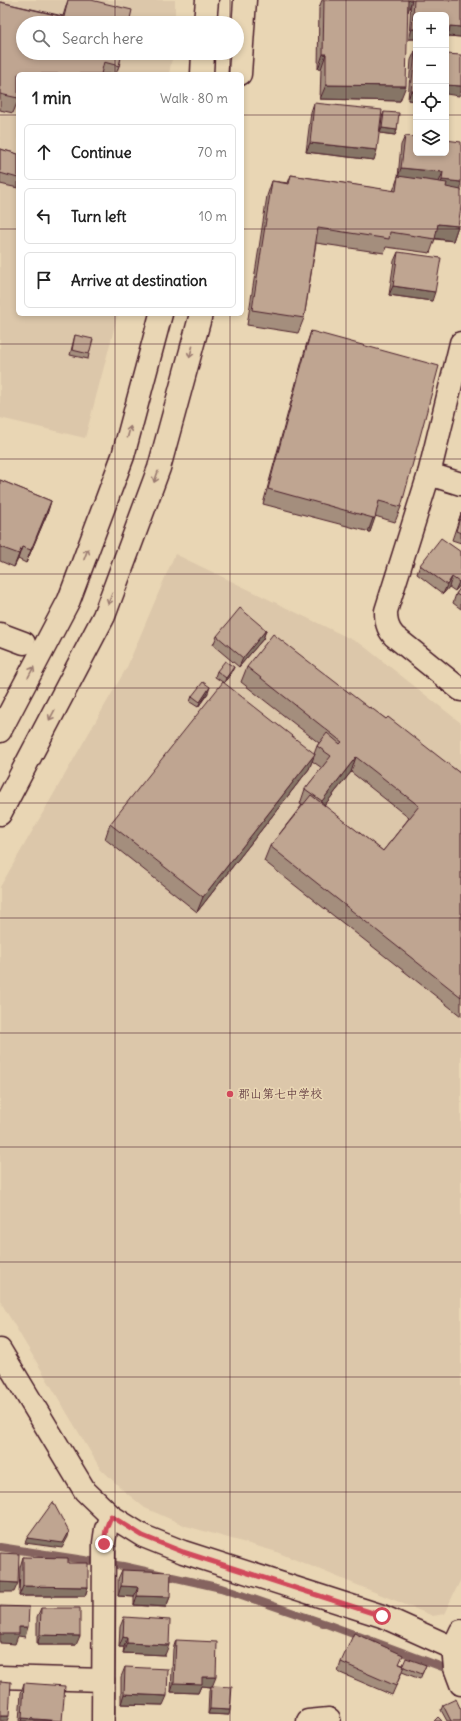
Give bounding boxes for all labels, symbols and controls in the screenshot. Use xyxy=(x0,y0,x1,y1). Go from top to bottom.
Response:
map controls xyxy=(413,12,449,156)
button: + xyxy=(413,12,449,48)
search box xyxy=(16,16,244,60)
icon: search xyxy=(30,27,52,49)
text: Search here xyxy=(62,29,143,48)
button: − xyxy=(413,48,449,84)
button: locate xyxy=(413,84,449,120)
text: 1 min xyxy=(32,87,71,109)
text: Walk · 80 m xyxy=(160,90,228,107)
button: layers xyxy=(413,120,449,156)
icon: ahead xyxy=(33,141,55,163)
text: Continue xyxy=(71,143,132,162)
text: 70 m xyxy=(198,144,227,161)
icon: left xyxy=(33,205,55,227)
text: Turn left xyxy=(71,207,126,226)
text: 10 m xyxy=(199,208,227,225)
icon: arrive xyxy=(33,269,55,291)
text: Arrive at destination xyxy=(71,271,207,290)
one-way arrow xyxy=(186,345,194,358)
one-way arrow xyxy=(126,425,133,438)
one-way arrow xyxy=(151,470,159,482)
one-way arrow xyxy=(82,549,90,561)
one-way arrow xyxy=(106,592,114,604)
one-way arrow xyxy=(28,666,35,678)
one-way arrow xyxy=(48,708,55,720)
place label: 郡山第七中学校 xyxy=(238,1086,322,1101)
marker: 郡山第七中学校 xyxy=(225,1089,235,1099)
route end xyxy=(95,1535,113,1553)
route start xyxy=(373,1607,391,1625)

